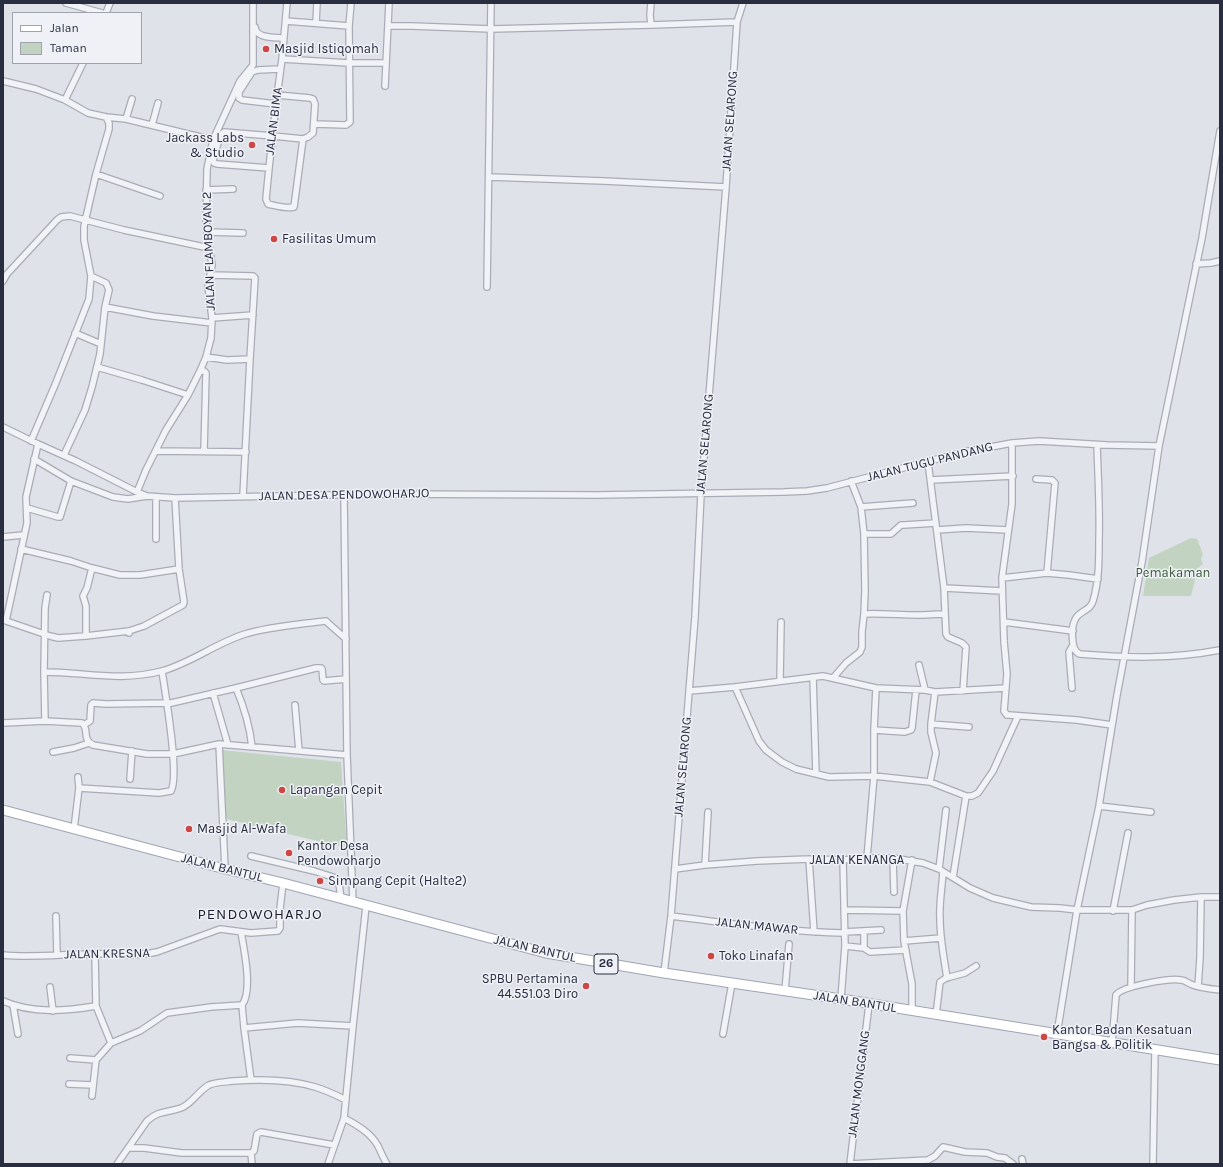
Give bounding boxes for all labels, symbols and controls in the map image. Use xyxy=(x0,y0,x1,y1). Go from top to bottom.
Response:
legend xyxy=(12,12,142,64)
text: Jalan xyxy=(50,21,79,35)
text: Taman xyxy=(50,41,87,55)
place label: Masjid Istiqomah xyxy=(274,41,379,57)
marker: Masjid Istiqomah xyxy=(261,44,271,54)
street label: JALAN SELARONG xyxy=(719,70,741,172)
street label: JALAN BIMA xyxy=(262,86,286,156)
place label: Jackass Labs & Studio xyxy=(166,130,244,161)
marker: Jackass Labs & Studio xyxy=(247,140,257,150)
street label: JALAN FLAMBOYAN 2 xyxy=(199,191,219,311)
place label: Fasilitas Umum xyxy=(282,231,377,247)
marker: Fasilitas Umum xyxy=(269,234,279,244)
street label: JALAN SELARONG xyxy=(693,393,717,495)
street label: JALAN TUGU PANDANG xyxy=(865,439,995,485)
street label: JALAN DESA PENDOWOHARJO xyxy=(259,486,429,504)
park label: Pemakaman xyxy=(1136,565,1210,581)
street label: JALAN SELARONG xyxy=(671,716,695,818)
place label: Lapangan Cepit xyxy=(290,782,382,798)
marker: Lapangan Cepit xyxy=(277,785,287,795)
place label: Masjid Al-Wafa xyxy=(197,821,286,837)
marker: Masjid Al-Wafa xyxy=(184,824,194,834)
place label: Kantor Desa Pendowoharjo xyxy=(297,838,381,869)
marker: Kantor Desa Pendowoharjo xyxy=(284,848,294,858)
street label: JALAN BANTUL xyxy=(179,850,265,886)
street label: JALAN KENANGA xyxy=(810,852,904,868)
place label: Simpang Cepit (Halte2) xyxy=(328,873,467,889)
marker: Simpang Cepit (Halte2) xyxy=(315,876,325,886)
district label: PENDOWOHARJO xyxy=(197,906,323,924)
street label: JALAN MAWAR xyxy=(715,914,799,938)
street label: JALAN BANTUL xyxy=(492,932,578,966)
street label: JALAN KRESNA xyxy=(64,945,150,963)
place label: Toko Linafan xyxy=(719,948,794,964)
marker: Toko Linafan xyxy=(706,951,716,961)
road number: 26 xyxy=(594,954,618,974)
place label: SPBU Pertamina 44.551.03 Diro xyxy=(482,971,578,1002)
marker: SPBU Pertamina 44.551.03 Diro xyxy=(581,981,591,991)
street label: JALAN BANTUL xyxy=(812,988,898,1016)
place label: Kantor Badan Kesatuan Bangsa & Politik xyxy=(1052,1022,1192,1053)
street label: JALAN MONGGANG xyxy=(845,1029,873,1139)
marker: Kantor Badan Kesatuan Bangsa & Politik xyxy=(1039,1032,1049,1042)

